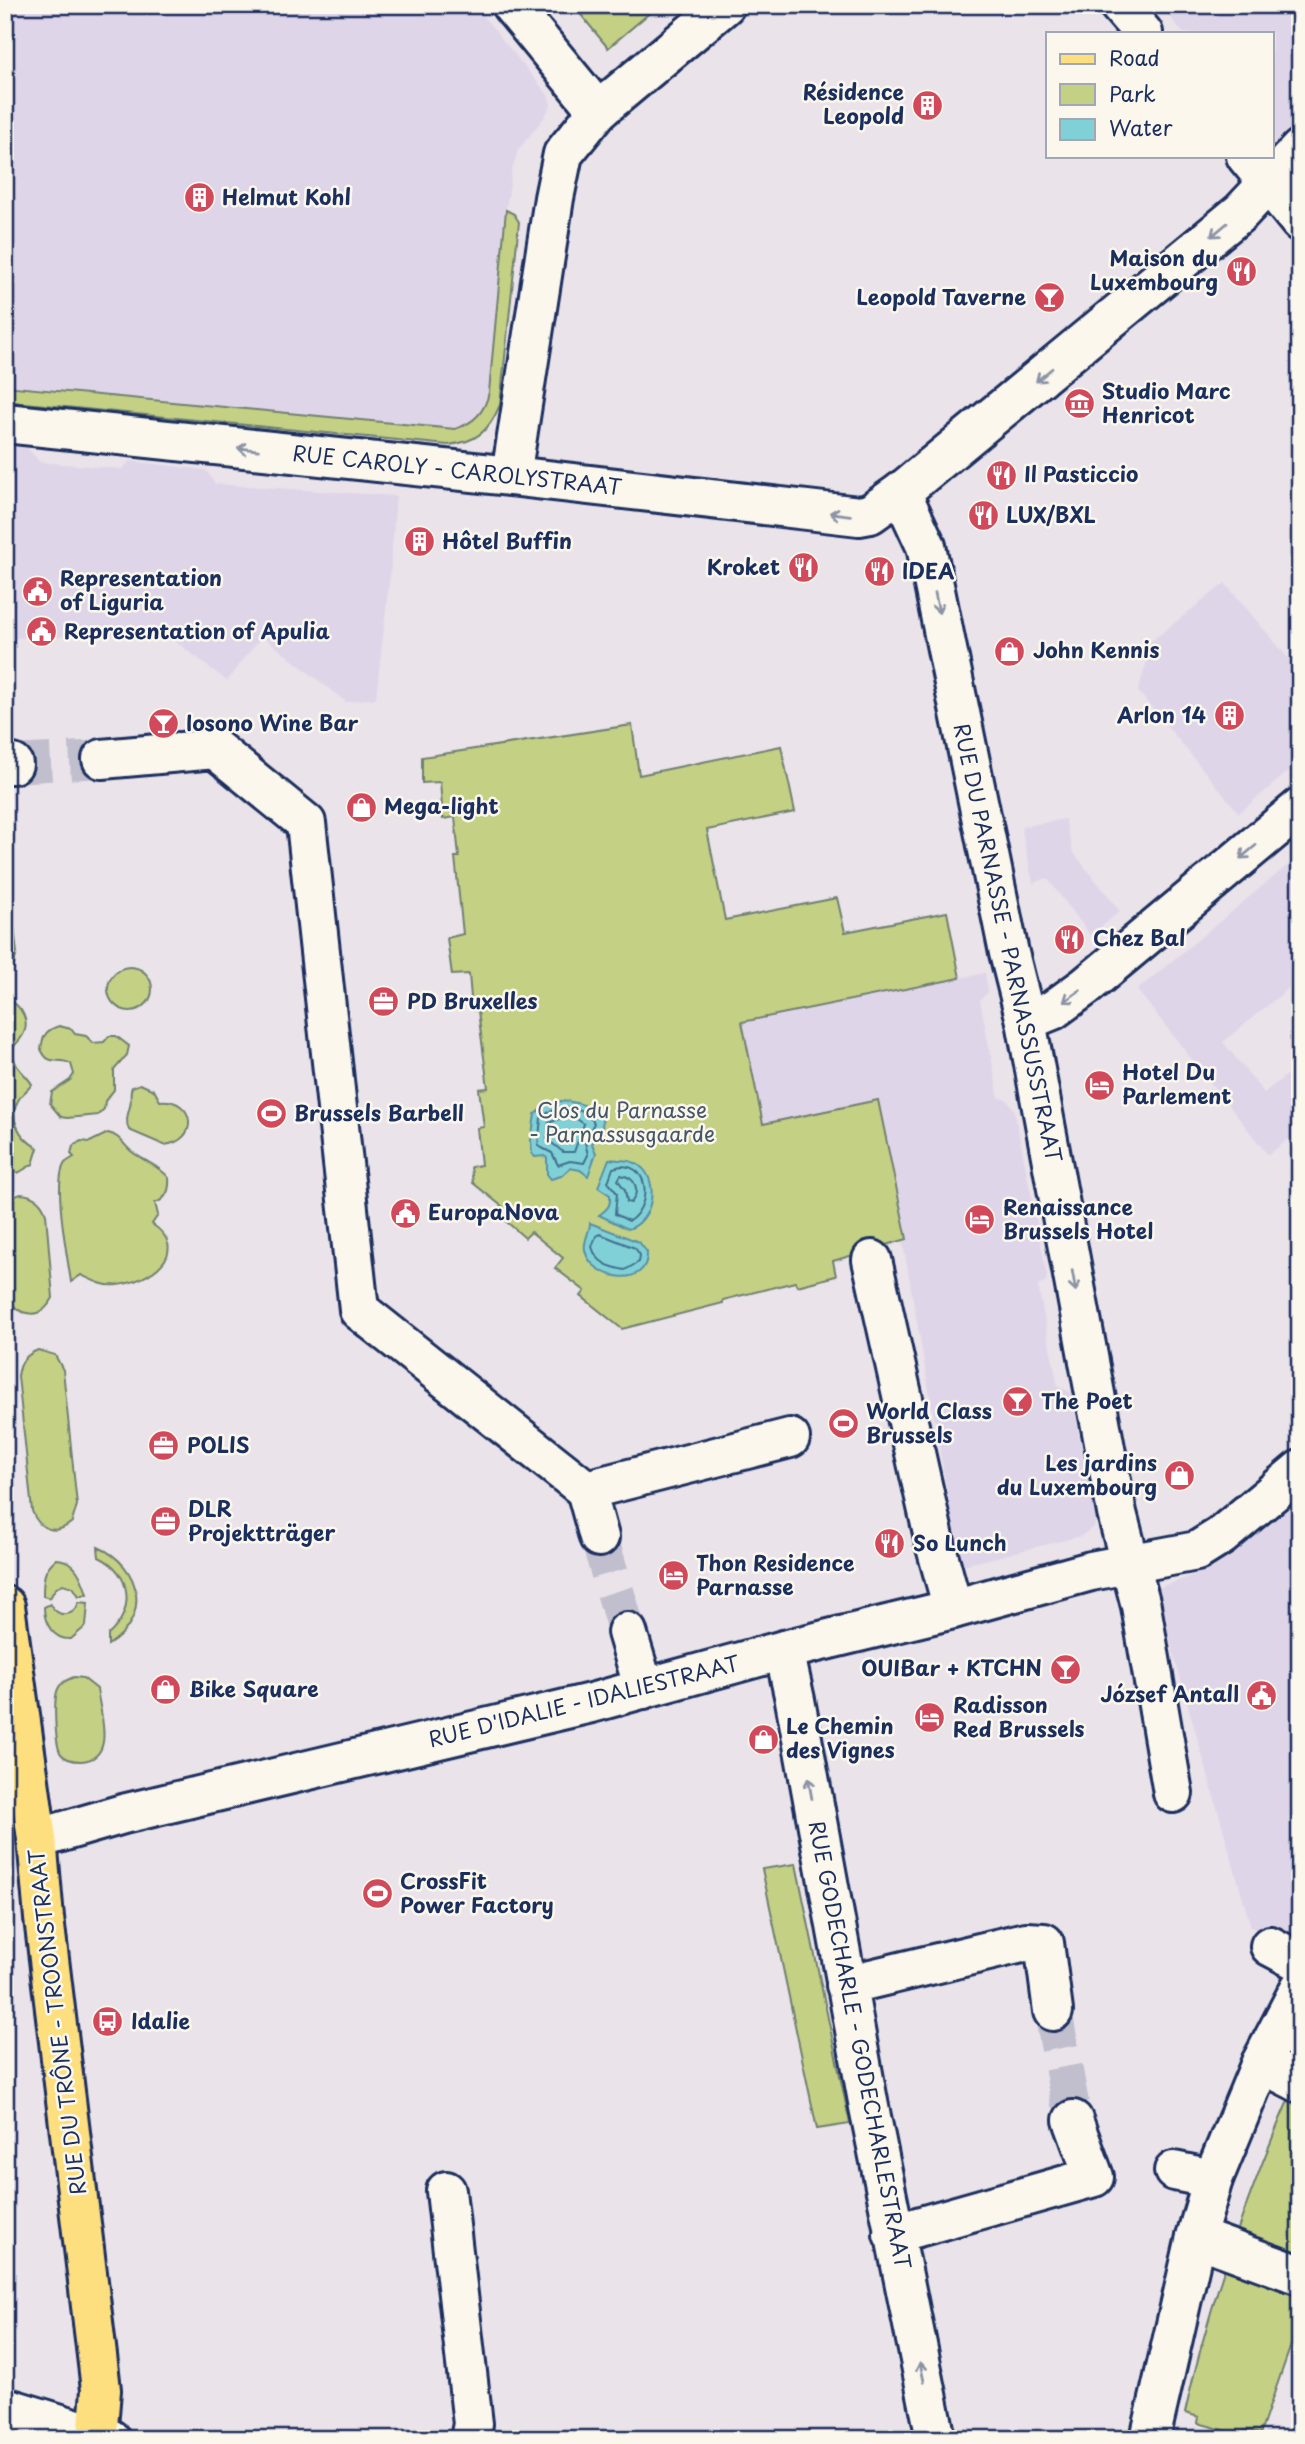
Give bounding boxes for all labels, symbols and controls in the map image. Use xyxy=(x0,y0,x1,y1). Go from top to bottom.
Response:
legend xyxy=(1046,32,1274,158)
text: Road xyxy=(1109,41,1160,73)
place label: Résidence Leopold xyxy=(803,75,904,131)
text: Park xyxy=(1109,77,1156,109)
building icon: Résidence Leopold xyxy=(910,88,944,122)
text: Water xyxy=(1109,111,1173,143)
place label: Helmut Kohl xyxy=(222,180,351,212)
building icon: Helmut Kohl xyxy=(182,181,216,215)
one-way arrow xyxy=(1211,222,1229,238)
place label: Maison du Luxembourg xyxy=(1090,241,1218,297)
restaurant icon: Maison du Luxembourg xyxy=(1224,254,1258,288)
place label: Leopold Taverne xyxy=(856,280,1026,312)
bar icon: Leopold Taverne xyxy=(1032,281,1066,315)
one-way arrow xyxy=(1035,367,1053,383)
place label: Studio Marc Henricot xyxy=(1102,374,1231,430)
museum icon: Studio Marc Henricot xyxy=(1062,387,1096,421)
street label: RUE CAROLY - CAROLYSTRAAT xyxy=(291,436,624,502)
one-way arrow xyxy=(238,442,260,455)
place label: Il Pasticcio xyxy=(1024,457,1138,489)
restaurant icon: Il Pasticcio xyxy=(984,458,1018,492)
place label: LUX/BXL xyxy=(1006,498,1096,530)
restaurant icon: LUX/BXL xyxy=(966,499,1000,533)
one-way arrow xyxy=(829,507,852,520)
place label: Hôtel Buffin xyxy=(442,524,572,556)
building icon: Hôtel Buffin xyxy=(402,525,436,559)
place label: Kroket xyxy=(707,550,780,582)
restaurant icon: Kroket xyxy=(786,551,820,585)
place label: IDEA xyxy=(902,554,955,586)
restaurant icon: IDEA xyxy=(862,555,896,589)
place label: Representation of Liguria xyxy=(60,561,222,617)
public building icon: Representation of Liguria xyxy=(20,574,54,608)
one-way arrow xyxy=(931,591,945,614)
place label: Representation of Apulia xyxy=(64,614,330,646)
public building icon: Representation of Apulia xyxy=(24,615,58,649)
place label: John Kennis xyxy=(1033,633,1160,665)
shop icon: John Kennis xyxy=(993,634,1027,668)
place label: Arlon 14 xyxy=(1116,698,1206,730)
building icon: Arlon 14 xyxy=(1212,699,1246,733)
place label: Iosono Wine Bar xyxy=(186,706,359,738)
bar icon: Iosono Wine Bar xyxy=(146,707,180,741)
street label: RUE DU PARNASSE - PARNASSUSSTRAAT xyxy=(947,720,1071,1166)
place label: Mega-light xyxy=(384,789,499,821)
shop icon: Mega-light xyxy=(344,790,378,824)
one-way arrow xyxy=(1239,844,1257,860)
place label: Chez Bal xyxy=(1093,921,1185,953)
restaurant icon: Chez Bal xyxy=(1053,922,1087,956)
place label: PD Bruxelles xyxy=(407,984,538,1016)
office icon: PD Bruxelles xyxy=(367,985,401,1019)
one-way arrow xyxy=(1063,989,1082,1004)
place label: Hotel Du Parlement xyxy=(1122,1055,1231,1111)
hotel icon: Hotel Du Parlement xyxy=(1082,1068,1116,1102)
park label: Clos du Parnasse - Parnassusgaarde xyxy=(529,1093,715,1149)
place label: Brussels Barbell xyxy=(294,1096,464,1128)
sports icon: Brussels Barbell xyxy=(254,1097,288,1131)
place label: Renaissance Brussels Hotel xyxy=(1003,1190,1153,1246)
place label: EuropaNova xyxy=(428,1195,560,1227)
public building icon: EuropaNova xyxy=(388,1196,422,1230)
hotel icon: Renaissance Brussels Hotel xyxy=(963,1203,997,1237)
one-way arrow xyxy=(1068,1269,1081,1292)
place label: The Poet xyxy=(1041,1384,1133,1416)
bar icon: The Poet xyxy=(1001,1385,1035,1419)
place label: World Class Brussels xyxy=(866,1394,992,1450)
sports icon: World Class Brussels xyxy=(826,1407,860,1441)
place label: POLIS xyxy=(187,1428,249,1460)
office icon: POLIS xyxy=(147,1429,181,1463)
place label: Les jardins du Luxembourg xyxy=(997,1446,1157,1502)
shop icon: Les jardins du Luxembourg xyxy=(1163,1459,1197,1493)
place label: DLR Projektträger xyxy=(188,1492,335,1548)
office icon: DLR Projektträger xyxy=(148,1505,182,1539)
place label: So Lunch xyxy=(913,1526,1007,1558)
restaurant icon: So Lunch xyxy=(873,1527,907,1561)
place label: Thon Residence Parnasse xyxy=(696,1546,854,1602)
hotel icon: Thon Residence Parnasse xyxy=(656,1559,690,1593)
street label: RUE D'IDALIE - IDALIESTRAAT xyxy=(425,1646,743,1754)
place label: OUIBar + KTCHN xyxy=(861,1651,1042,1683)
bar icon: OUIBar + KTCHN xyxy=(1048,1652,1082,1686)
place label: Bike Square xyxy=(189,1672,319,1704)
shop icon: Bike Square xyxy=(149,1673,183,1707)
place label: József Antall xyxy=(1101,1677,1239,1709)
public building icon: József Antall xyxy=(1245,1678,1279,1712)
place label: Radisson Red Brussels xyxy=(953,1688,1085,1744)
hotel icon: Radisson Red Brussels xyxy=(913,1701,947,1735)
place label: Le Chemin des Vignes xyxy=(786,1709,895,1765)
shop icon: Le Chemin des Vignes xyxy=(746,1722,780,1756)
one-way arrow xyxy=(803,1777,817,1799)
street label: RUE GODECHARLE - GODECHARLESTRAAT xyxy=(802,1818,920,2272)
street label: RUE DU TRÔNE - TROONSTRAAT xyxy=(19,1847,93,2197)
place label: CrossFit Power Factory xyxy=(400,1864,554,1920)
sports icon: CrossFit Power Factory xyxy=(360,1877,394,1911)
place label: Idalie xyxy=(131,2004,190,2036)
bus stop icon: Idalie xyxy=(91,2005,125,2039)
one-way arrow xyxy=(914,2361,928,2384)

